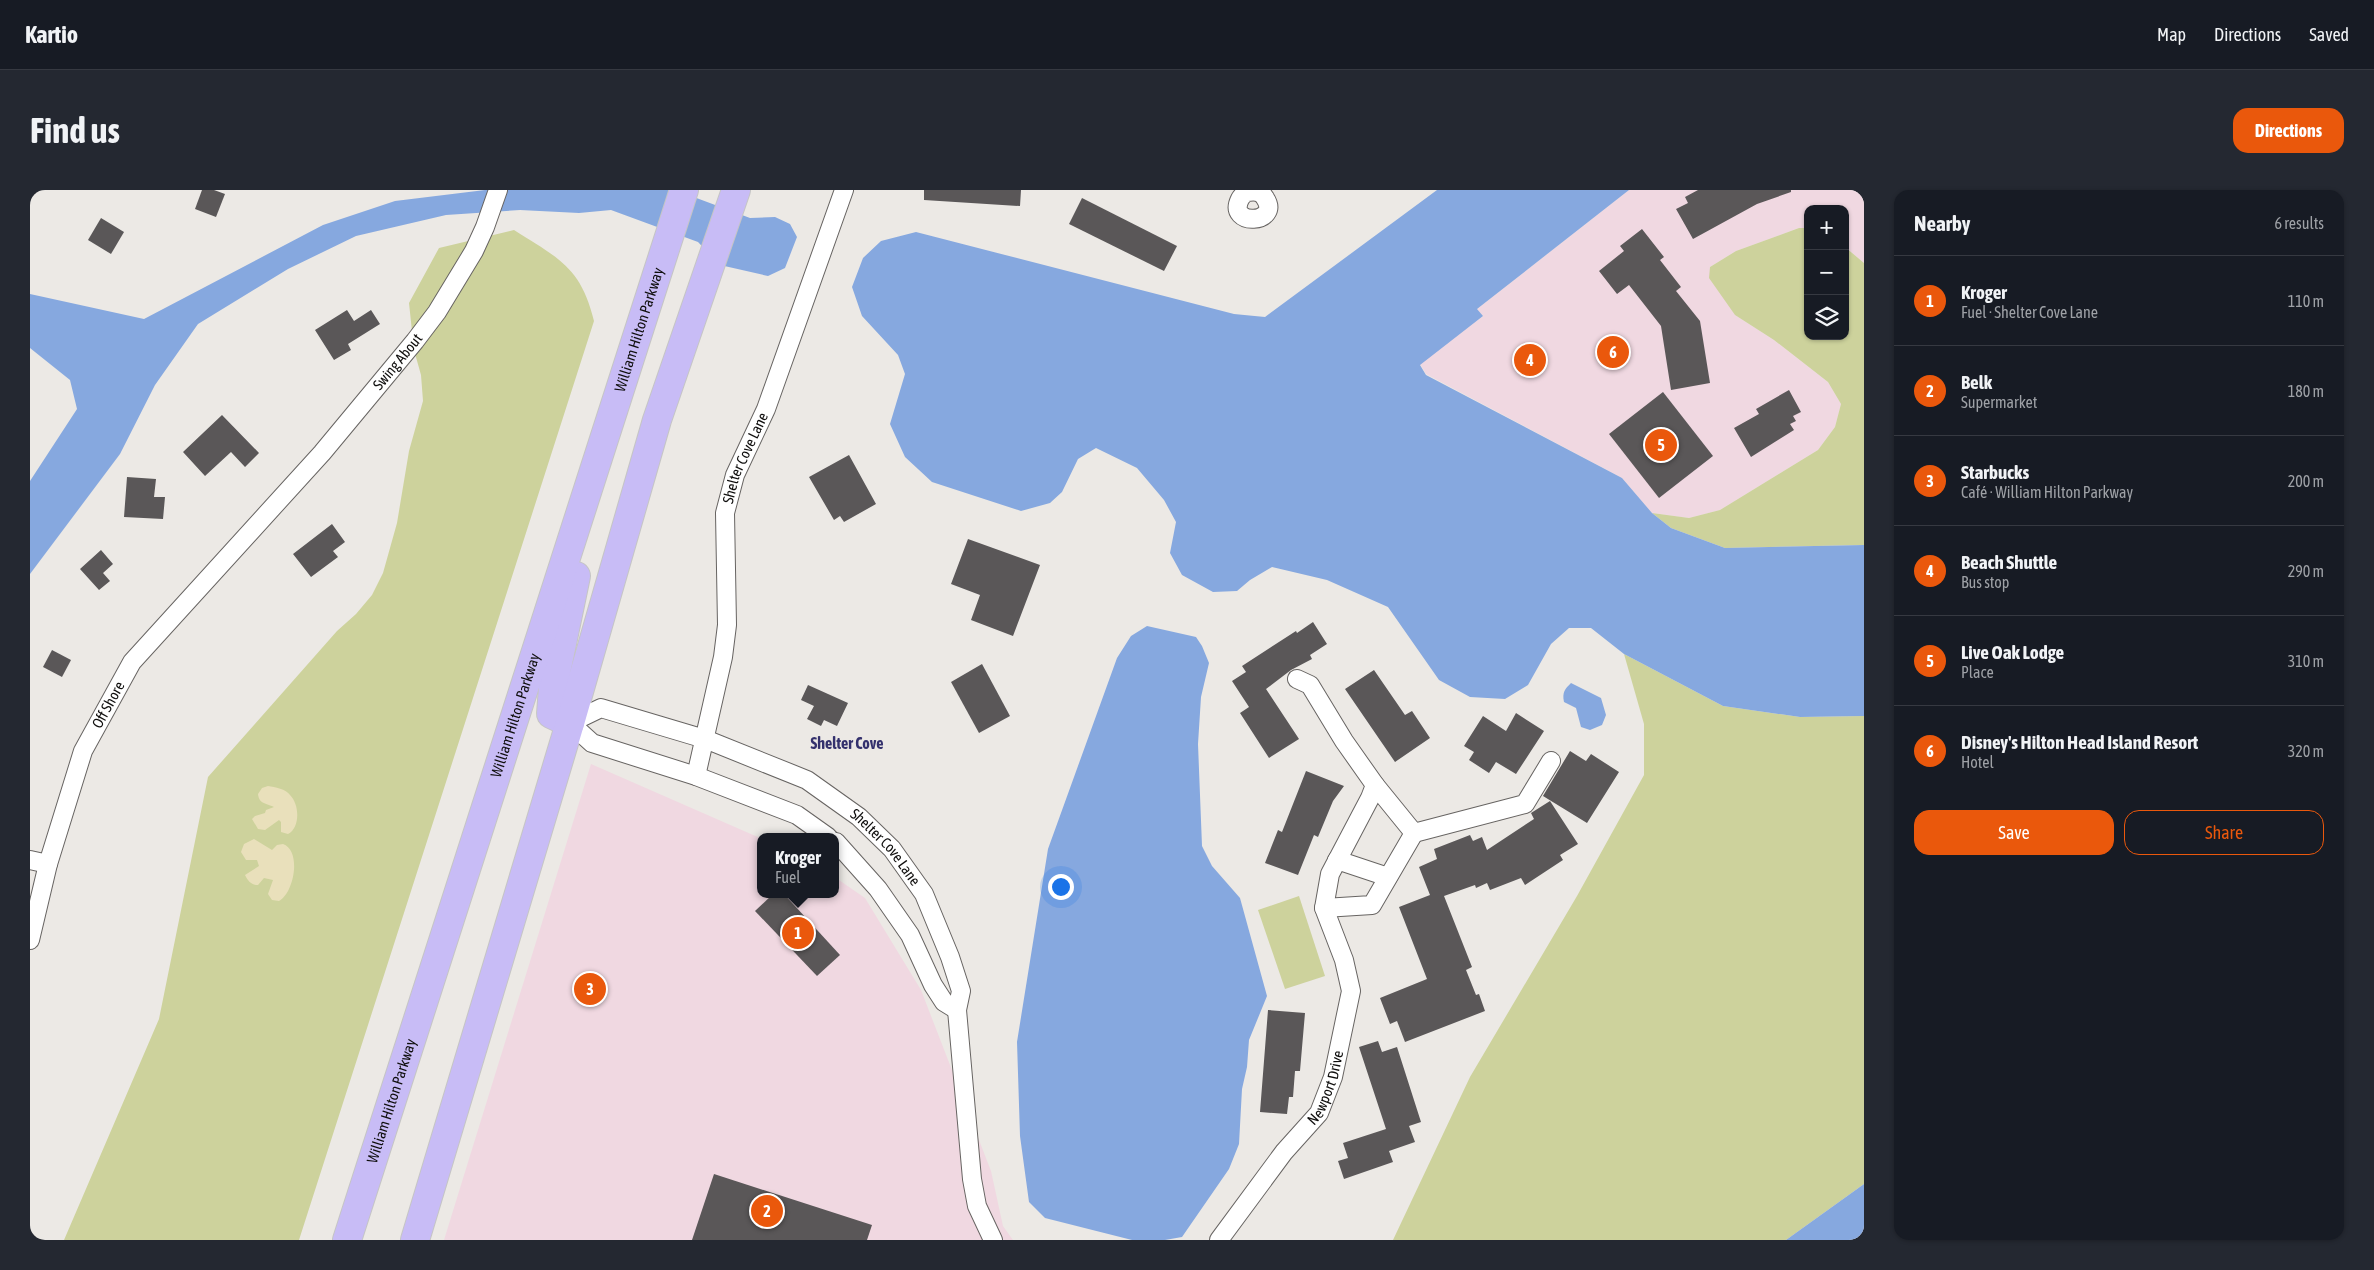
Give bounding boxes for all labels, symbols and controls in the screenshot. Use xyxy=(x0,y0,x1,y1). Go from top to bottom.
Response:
text: Kartio xyxy=(25,21,78,48)
text: Map xyxy=(2157,24,2186,45)
text: Directions xyxy=(2214,24,2281,45)
text: Saved xyxy=(2309,24,2349,45)
button: Directions xyxy=(2233,108,2344,153)
text: Find us xyxy=(30,110,120,150)
map controls xyxy=(1804,205,1849,340)
button: + xyxy=(1804,205,1849,250)
text: Nearby xyxy=(1914,211,1970,235)
text: 6 results xyxy=(2274,214,2324,232)
button: − xyxy=(1804,250,1849,295)
street label: William Hilton Parkway xyxy=(611,265,667,394)
text: Kroger xyxy=(1961,281,2007,303)
text: 1 xyxy=(1926,292,1934,310)
text: 110 m xyxy=(2288,292,2324,310)
button: layers xyxy=(1804,295,1849,340)
text: Fuel · Shelter Cove Lane xyxy=(1961,303,2098,321)
street label: Swing About xyxy=(369,330,425,393)
pin: 6 xyxy=(1597,333,1629,371)
pin: 4 xyxy=(1514,341,1546,379)
text: Belk xyxy=(1961,371,1992,393)
text: 2 xyxy=(1926,382,1934,400)
text: 180 m xyxy=(2288,382,2324,400)
text: Supermarket xyxy=(1961,393,2037,411)
street label: Shelter Cove Lane xyxy=(719,409,771,505)
pin: 5 xyxy=(1645,426,1677,464)
text: Starbucks xyxy=(1961,461,2029,483)
text: 3 xyxy=(1926,472,1934,490)
text: 200 m xyxy=(2288,472,2324,490)
text: Café · William Hilton Parkway xyxy=(1961,483,2133,501)
text: Beach Shuttle xyxy=(1961,551,2057,573)
text: 4 xyxy=(1926,562,1934,580)
text: 290 m xyxy=(2288,562,2324,580)
text: Bus stop xyxy=(1961,573,2009,591)
text: Live Oak Lodge xyxy=(1961,641,2064,663)
street label: William Hilton Parkway xyxy=(487,651,543,779)
text: 5 xyxy=(1926,652,1934,670)
text: 310 m xyxy=(2288,652,2324,670)
text: Place xyxy=(1961,663,1994,681)
street label: Off Shore xyxy=(88,678,128,731)
text: Disney's Hilton Head Island Resort xyxy=(1961,731,2198,753)
district label: Shelter Cove xyxy=(811,734,883,752)
text: 6 xyxy=(1926,742,1934,760)
text: 320 m xyxy=(2288,742,2324,760)
text: Hotel xyxy=(1961,753,1994,771)
street label: Shelter Cove Lane xyxy=(847,805,924,889)
button: Save xyxy=(1914,810,2114,855)
button: Share xyxy=(2124,810,2324,855)
popup xyxy=(757,833,839,898)
text: Kroger xyxy=(775,846,821,868)
text: Fuel xyxy=(775,868,801,886)
your location xyxy=(1048,874,1074,900)
pin: 1 xyxy=(782,914,814,952)
pin: 3 xyxy=(574,970,606,1008)
street label: William Hilton Parkway xyxy=(363,1037,419,1165)
street label: Newport Drive xyxy=(1304,1049,1346,1128)
pin: 2 xyxy=(751,1192,783,1230)

